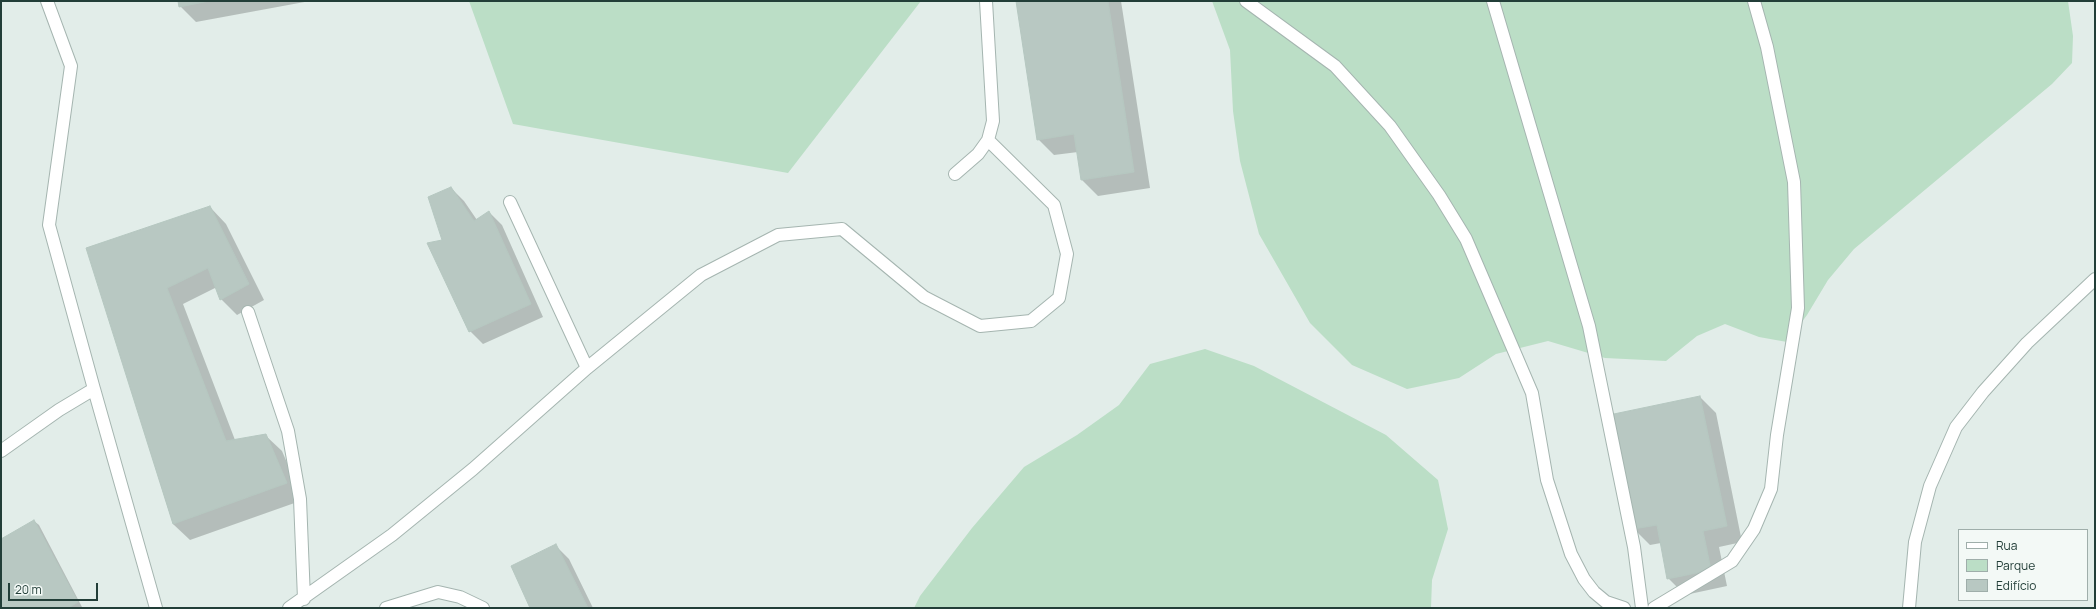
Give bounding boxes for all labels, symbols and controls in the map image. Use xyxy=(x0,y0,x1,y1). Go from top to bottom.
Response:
legend xyxy=(1958,529,2088,601)
text: Rua xyxy=(1996,537,2017,554)
text: Parque xyxy=(1996,557,2035,574)
scale bar xyxy=(10,575,100,601)
text: Edifício xyxy=(1996,577,2036,594)
text: 20 m xyxy=(15,581,42,598)

